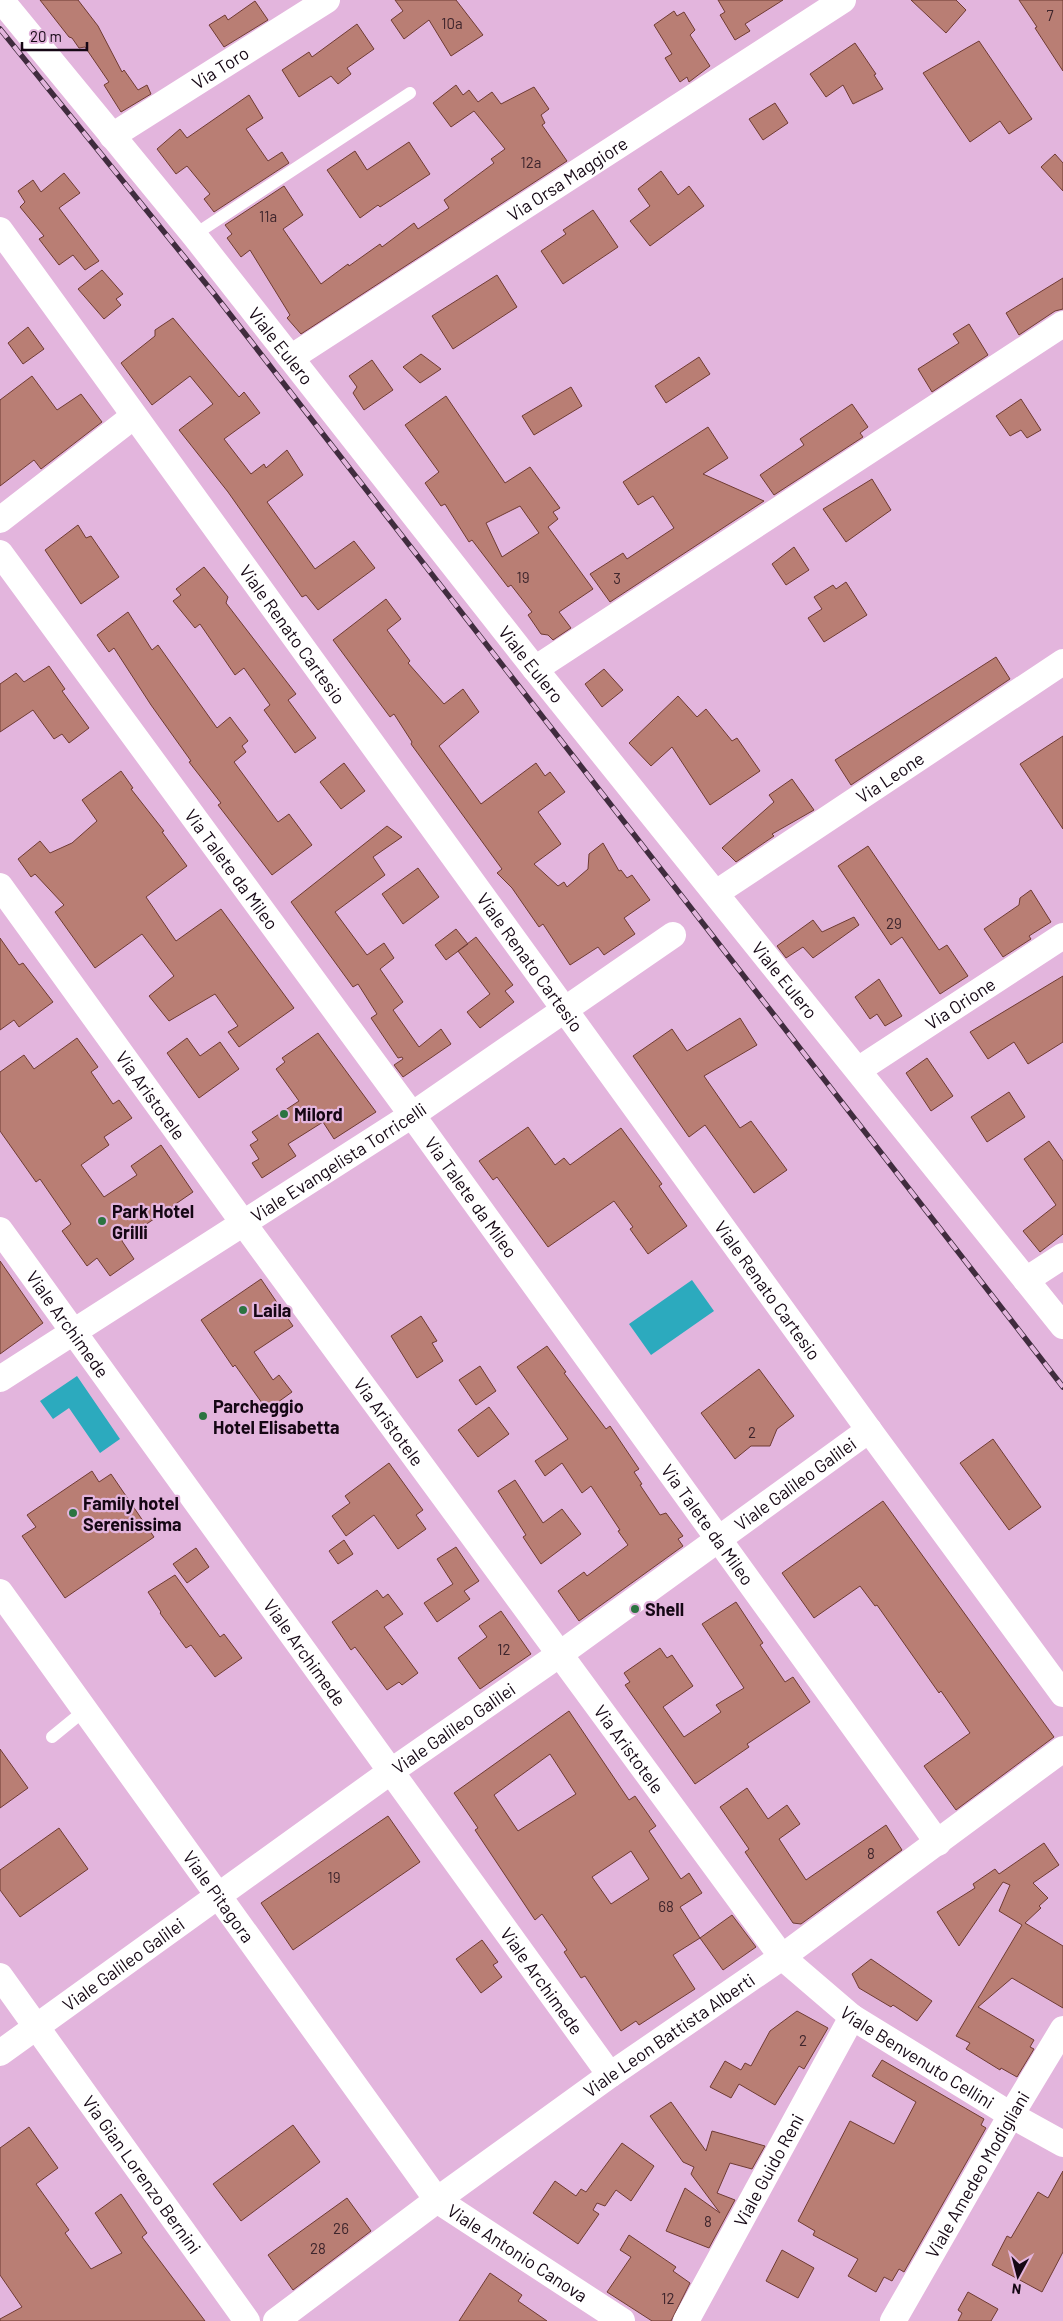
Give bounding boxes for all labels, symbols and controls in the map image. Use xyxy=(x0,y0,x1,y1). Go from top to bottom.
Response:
house number: 7 xyxy=(1046,6,1054,24)
house number: 10a xyxy=(441,14,463,32)
scale bar xyxy=(22,20,88,52)
text: 20 m xyxy=(30,27,62,45)
street label: Via Toro xyxy=(188,41,253,94)
street label: Via Orsa Maggiore xyxy=(503,132,632,226)
house number: 12a xyxy=(521,153,541,171)
house number: 11a xyxy=(259,207,277,225)
street label: Viale Eulero xyxy=(244,303,318,389)
street label: Viale Renato Cartesio xyxy=(235,560,350,708)
house number: 19 xyxy=(516,568,530,586)
house number: 3 xyxy=(613,569,621,587)
street label: Viale Eulero xyxy=(494,621,569,707)
street label: Via Leone xyxy=(852,747,928,808)
street label: Via Talete da Mileo xyxy=(180,805,283,934)
street label: Viale Renato Cartesio xyxy=(472,888,588,1036)
house number: 29 xyxy=(886,914,902,932)
street label: Viale Eulero xyxy=(747,937,822,1023)
street label: Via Orione xyxy=(921,972,999,1034)
street label: Via Aristotele xyxy=(112,1046,190,1144)
street label: Viale Evangelista Torricelli xyxy=(247,1098,430,1226)
place label: Milord xyxy=(294,1103,343,1125)
marker: Milord xyxy=(278,1108,290,1120)
street label: Via Talete da Mileo xyxy=(420,1132,522,1262)
place label: Park Hotel Grilli xyxy=(112,1200,194,1243)
marker: Park Hotel Grilli xyxy=(96,1215,108,1227)
street label: Viale Renato Cartesio xyxy=(710,1216,826,1364)
street label: Viale Archimede xyxy=(22,1266,114,1382)
place label: Laila xyxy=(253,1299,291,1321)
marker: Laila xyxy=(237,1304,249,1316)
street label: Via Aristotele xyxy=(349,1373,429,1470)
place label: Parcheggio Hotel Elisabetta xyxy=(213,1395,340,1438)
marker: Parcheggio Hotel Elisabetta xyxy=(197,1410,209,1422)
house number: 2 xyxy=(748,1423,756,1441)
street label: Viale Galileo Galilei xyxy=(730,1432,860,1535)
street label: Via Talete da Mileo xyxy=(657,1460,759,1589)
place label: Family hotel Serenissima xyxy=(83,1492,182,1535)
marker: Family hotel Serenissima xyxy=(67,1507,79,1519)
street label: Viale Archimede xyxy=(259,1595,351,1710)
place label: Shell xyxy=(645,1598,684,1620)
marker: Shell xyxy=(629,1603,641,1615)
house number: 12 xyxy=(497,1640,511,1658)
street label: Viale Galileo Galilei xyxy=(388,1678,519,1778)
street label: Via Aristotele xyxy=(590,1700,669,1798)
house number: 8 xyxy=(867,1844,875,1862)
street label: Viale Pitagora xyxy=(178,1846,259,1947)
house number: 19 xyxy=(327,1868,341,1886)
house number: 68 xyxy=(658,1897,674,1915)
street label: Viale Galileo Galilei xyxy=(58,1913,189,2015)
street label: Viale Archimede xyxy=(496,1923,588,2039)
street label: Viale Leon Battista Alberti xyxy=(579,1968,759,2102)
street label: Viale Benvenuto Cellini xyxy=(836,2001,998,2113)
house number: 2 xyxy=(799,2031,807,2049)
street label: Viale Amedeo Modigliani xyxy=(921,2087,1034,2262)
street label: Via Gian Lorenzo Bernini xyxy=(78,2091,206,2258)
street label: Viale Guido Reni xyxy=(729,2110,808,2230)
street label: Viale Antonio Canova xyxy=(443,2199,592,2306)
house number: 8 xyxy=(704,2212,712,2230)
house number: 26 xyxy=(333,2219,349,2237)
house number: 28 xyxy=(310,2239,326,2257)
north arrow xyxy=(993,2251,1043,2301)
text: N xyxy=(1011,2280,1022,2298)
house number: 12 xyxy=(661,2289,675,2307)

